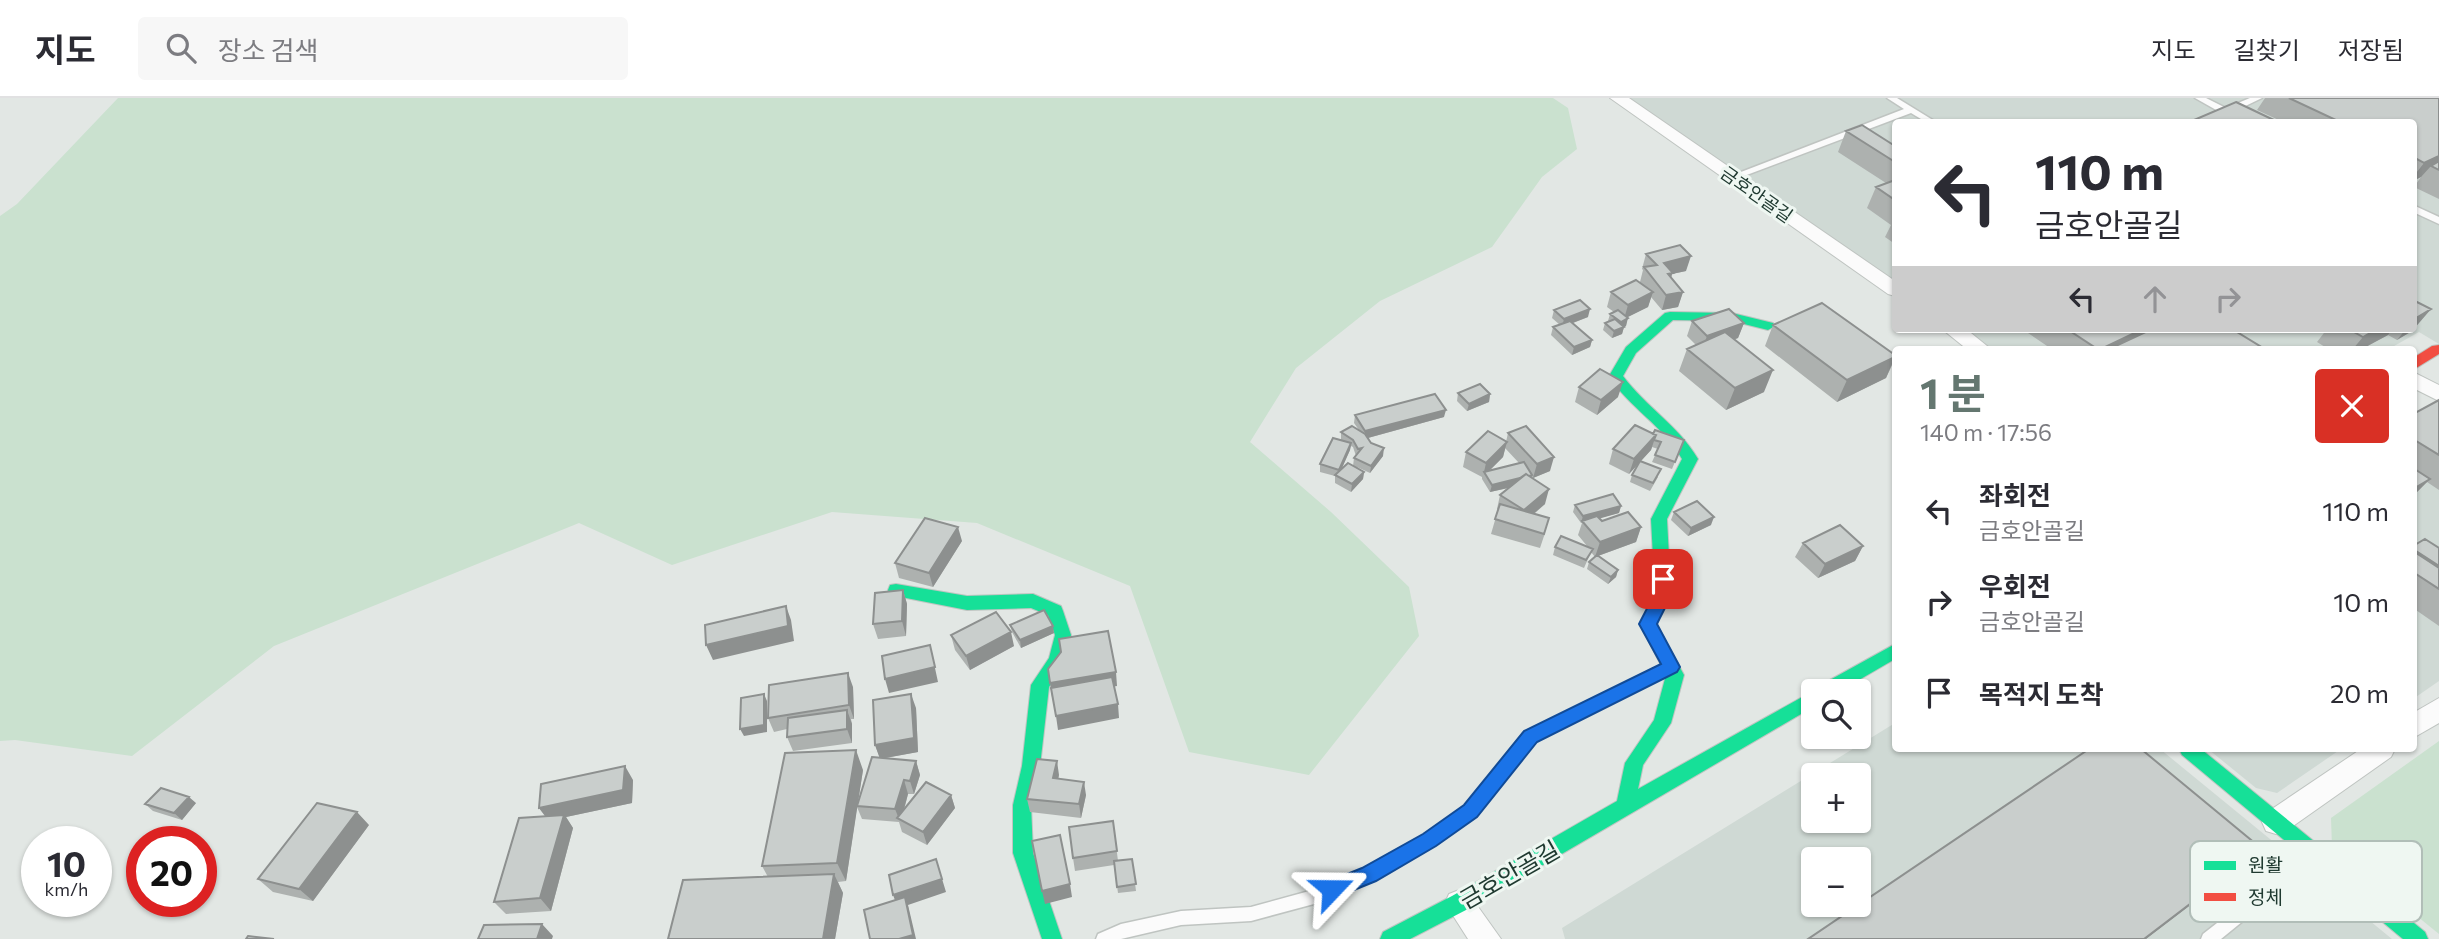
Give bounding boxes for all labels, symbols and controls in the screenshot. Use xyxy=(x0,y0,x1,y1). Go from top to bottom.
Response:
search box xyxy=(138,17,628,80)
text: 지도 xyxy=(35,28,96,69)
icon: search xyxy=(162,29,200,67)
text: 장소 검색 xyxy=(218,34,318,65)
text: 지도 xyxy=(2151,35,2196,64)
text: 길찾기 xyxy=(2234,35,2300,64)
text: 저장됨 xyxy=(2338,35,2404,64)
text: 110 m xyxy=(2035,140,2164,200)
icon: left xyxy=(1920,147,2011,238)
street label: 금호안골길 xyxy=(1717,161,1797,227)
text: 금호안골길 xyxy=(2035,204,2182,244)
icon: left xyxy=(2063,280,2101,318)
icon: ahead xyxy=(2136,280,2174,318)
icon: right xyxy=(2209,280,2247,318)
text: 1 분 xyxy=(1920,366,1986,418)
button: close xyxy=(2315,369,2389,443)
text: 140 m · 17:56 xyxy=(1920,418,2052,446)
text: 좌회전 xyxy=(1979,479,2051,510)
icon: left xyxy=(1920,492,1958,530)
text: 110 m xyxy=(2322,495,2389,526)
text: 금호안골길 xyxy=(1979,516,2085,544)
pin xyxy=(1633,549,1693,609)
icon: arrive xyxy=(1644,560,1682,598)
text: 우회전 xyxy=(1979,570,2051,601)
icon: right xyxy=(1920,583,1958,621)
text: 10 m xyxy=(2333,586,2389,617)
text: 금호안골길 xyxy=(1979,607,2085,635)
icon: arrive xyxy=(1920,674,1958,712)
text: 20 m xyxy=(2330,677,2389,708)
text: 목적지 도착 xyxy=(1979,678,2104,709)
map controls xyxy=(1801,679,1871,917)
button: search xyxy=(1801,679,1871,749)
button: + xyxy=(1801,763,1871,833)
speed limit sign: 20 xyxy=(126,826,217,917)
street label: 금호안골길 xyxy=(1454,834,1564,914)
text: 10 xyxy=(47,841,86,884)
legend xyxy=(2190,841,2422,922)
button: − xyxy=(1801,847,1871,917)
position arrow xyxy=(1295,852,1369,926)
text: 원활 xyxy=(2248,853,2283,876)
text: km/h xyxy=(45,878,88,900)
text: 정체 xyxy=(2248,885,2283,908)

